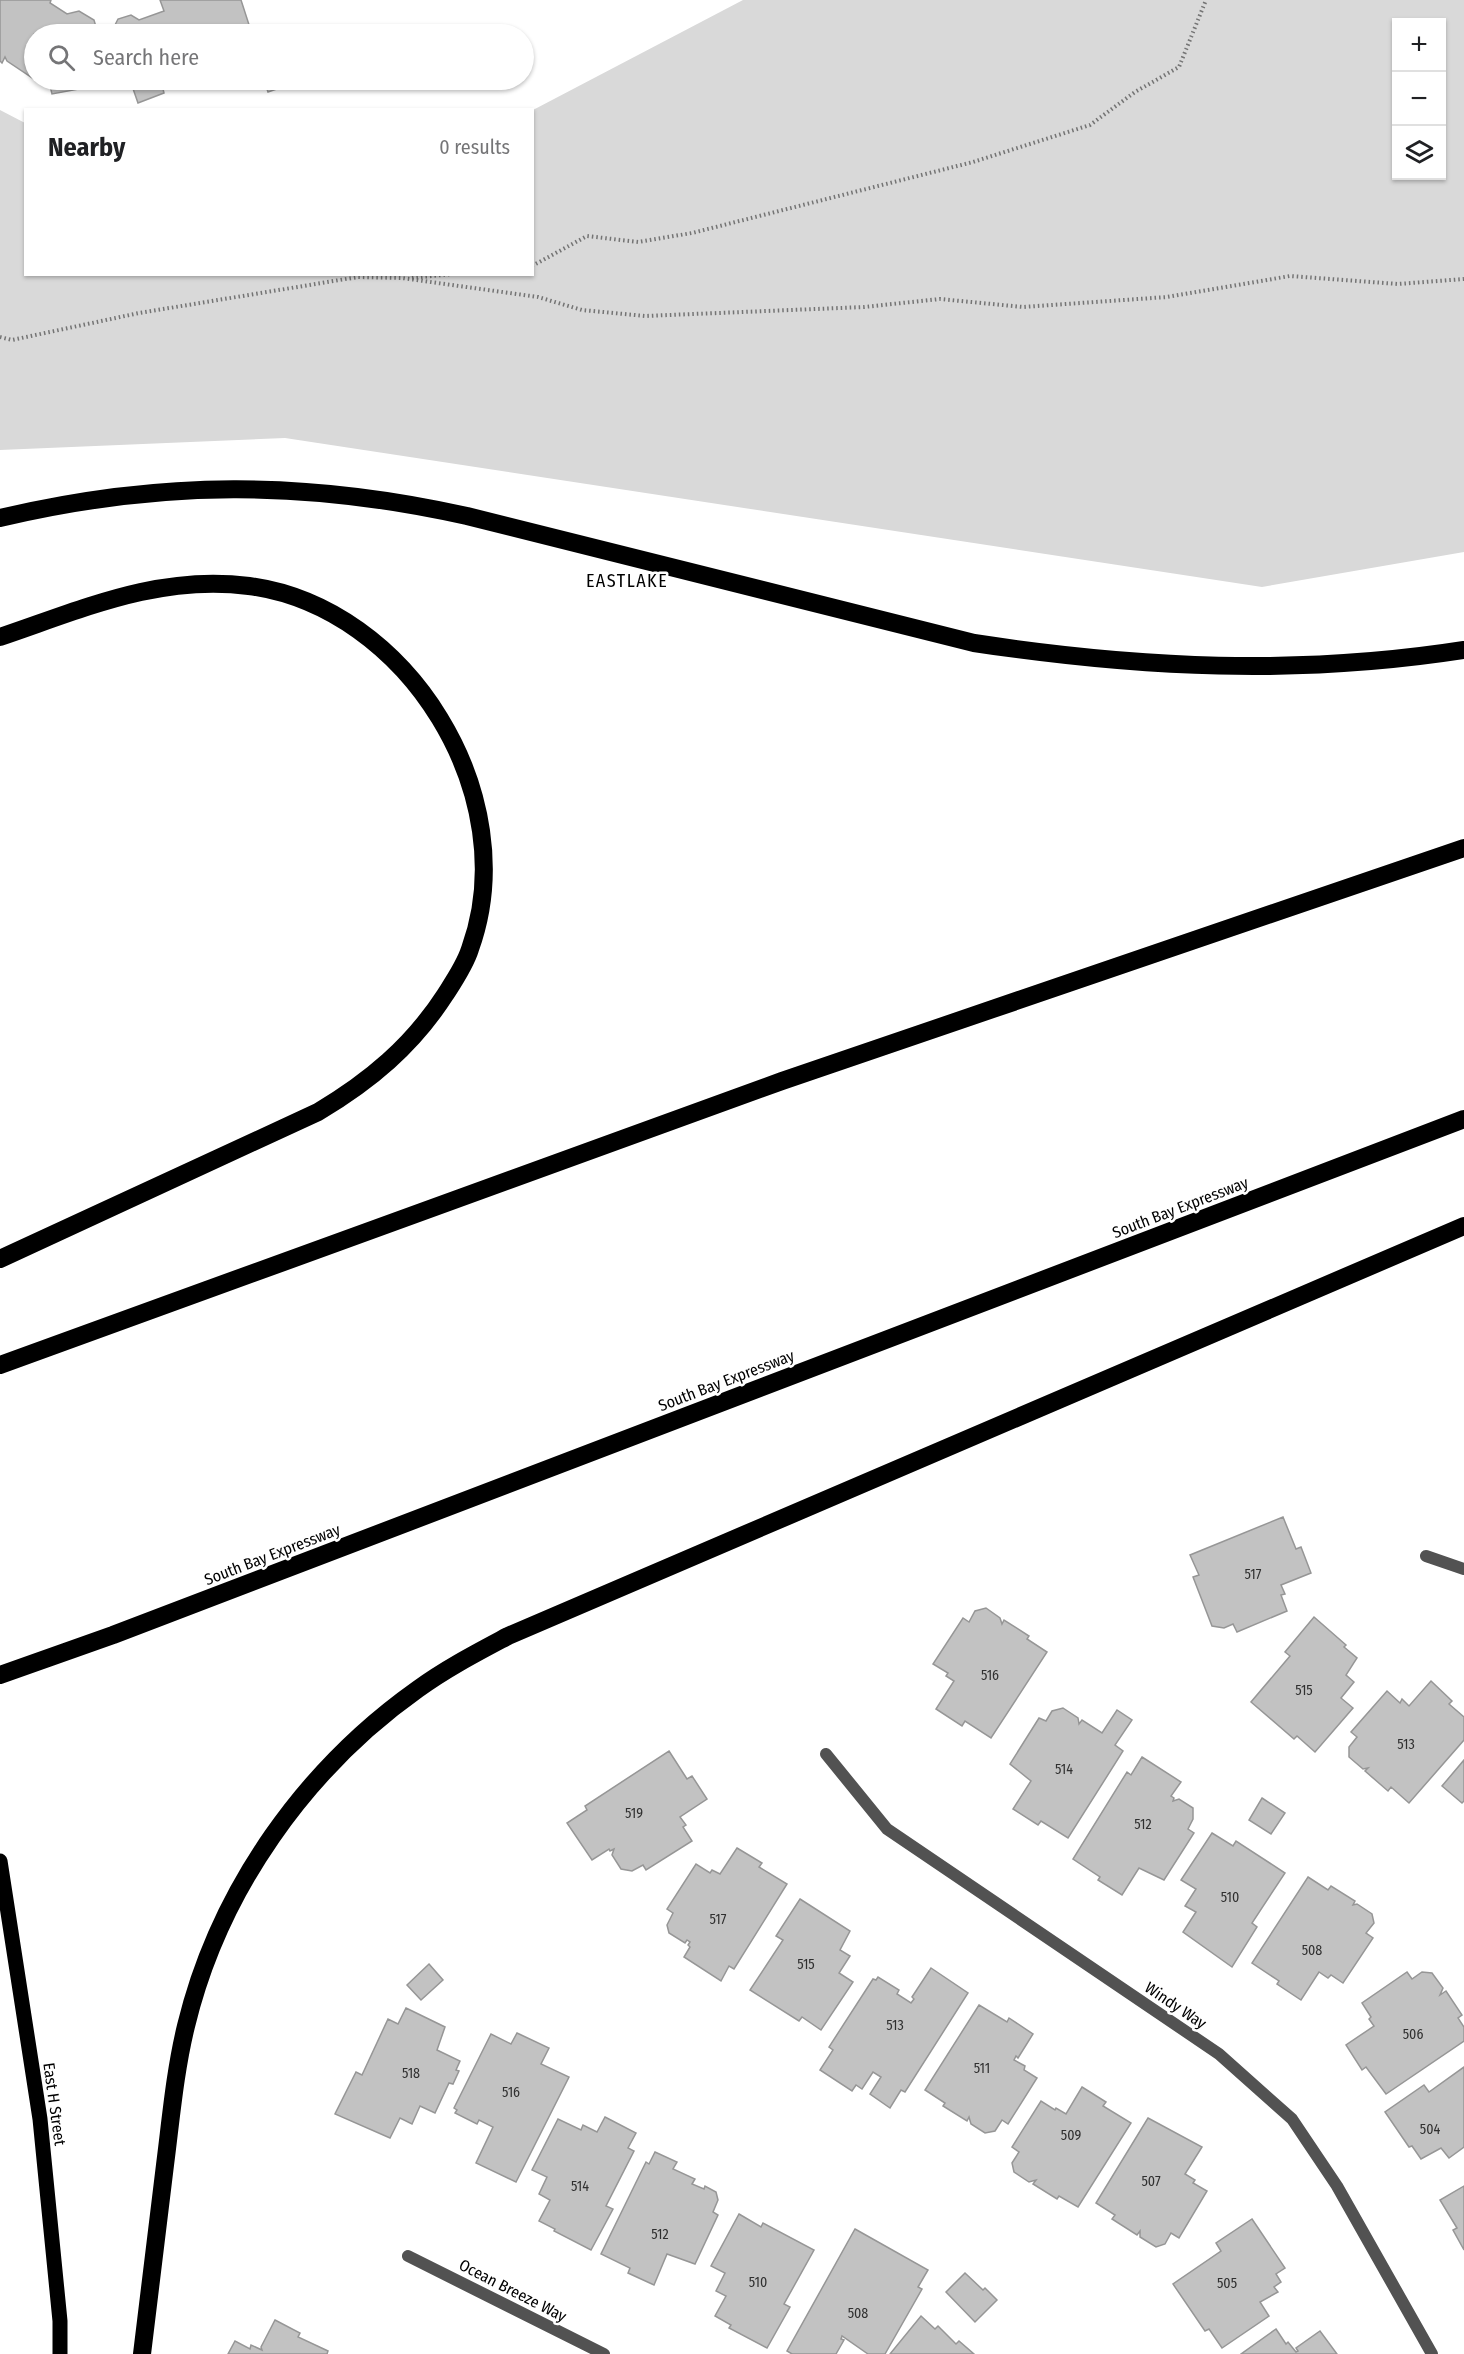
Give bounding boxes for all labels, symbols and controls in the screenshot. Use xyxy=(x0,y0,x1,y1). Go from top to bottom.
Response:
map controls xyxy=(1392,18,1446,180)
button: + xyxy=(1392,18,1446,72)
search box xyxy=(24,24,534,90)
icon: search xyxy=(45,41,78,74)
text: Search here xyxy=(93,44,199,71)
button: − xyxy=(1392,72,1446,126)
button: layers xyxy=(1392,126,1446,180)
text: Nearby xyxy=(48,132,125,163)
text: 0 results xyxy=(439,135,510,159)
district label: EASTLAKE xyxy=(586,570,668,592)
street label: South Bay Expressway xyxy=(1110,1173,1252,1242)
street label: South Bay Expressway xyxy=(656,1346,798,1415)
street label: South Bay Expressway xyxy=(202,1520,344,1589)
house number: 517 xyxy=(1245,1566,1262,1583)
house number: 516 xyxy=(981,1667,999,1684)
house number: 515 xyxy=(1295,1682,1313,1699)
house number: 513 xyxy=(1397,1736,1415,1753)
house number: 514 xyxy=(1055,1761,1073,1778)
house number: 519 xyxy=(625,1805,643,1822)
house number: 512 xyxy=(1134,1816,1152,1833)
house number: 510 xyxy=(1221,1889,1239,1906)
house number: 517 xyxy=(710,1911,727,1928)
house number: 508 xyxy=(1302,1942,1322,1959)
house number: 515 xyxy=(797,1956,815,1973)
street label: Windy Way xyxy=(1141,1978,1211,2033)
house number: 513 xyxy=(886,2017,904,2034)
house number: 506 xyxy=(1403,2026,1423,2043)
house number: 511 xyxy=(974,2060,990,2077)
street label: East H Street xyxy=(39,2061,70,2148)
house number: 518 xyxy=(402,2065,420,2082)
house number: 516 xyxy=(502,2084,520,2101)
house number: 504 xyxy=(1420,2121,1440,2138)
house number: 509 xyxy=(1061,2127,1081,2144)
house number: 507 xyxy=(1141,2173,1161,2190)
house number: 514 xyxy=(571,2178,589,2195)
house number: 512 xyxy=(651,2226,669,2243)
street label: Ocean Breeze Way xyxy=(456,2255,570,2326)
house number: 510 xyxy=(749,2274,767,2291)
house number: 505 xyxy=(1217,2275,1237,2292)
house number: 508 xyxy=(848,2305,868,2322)

